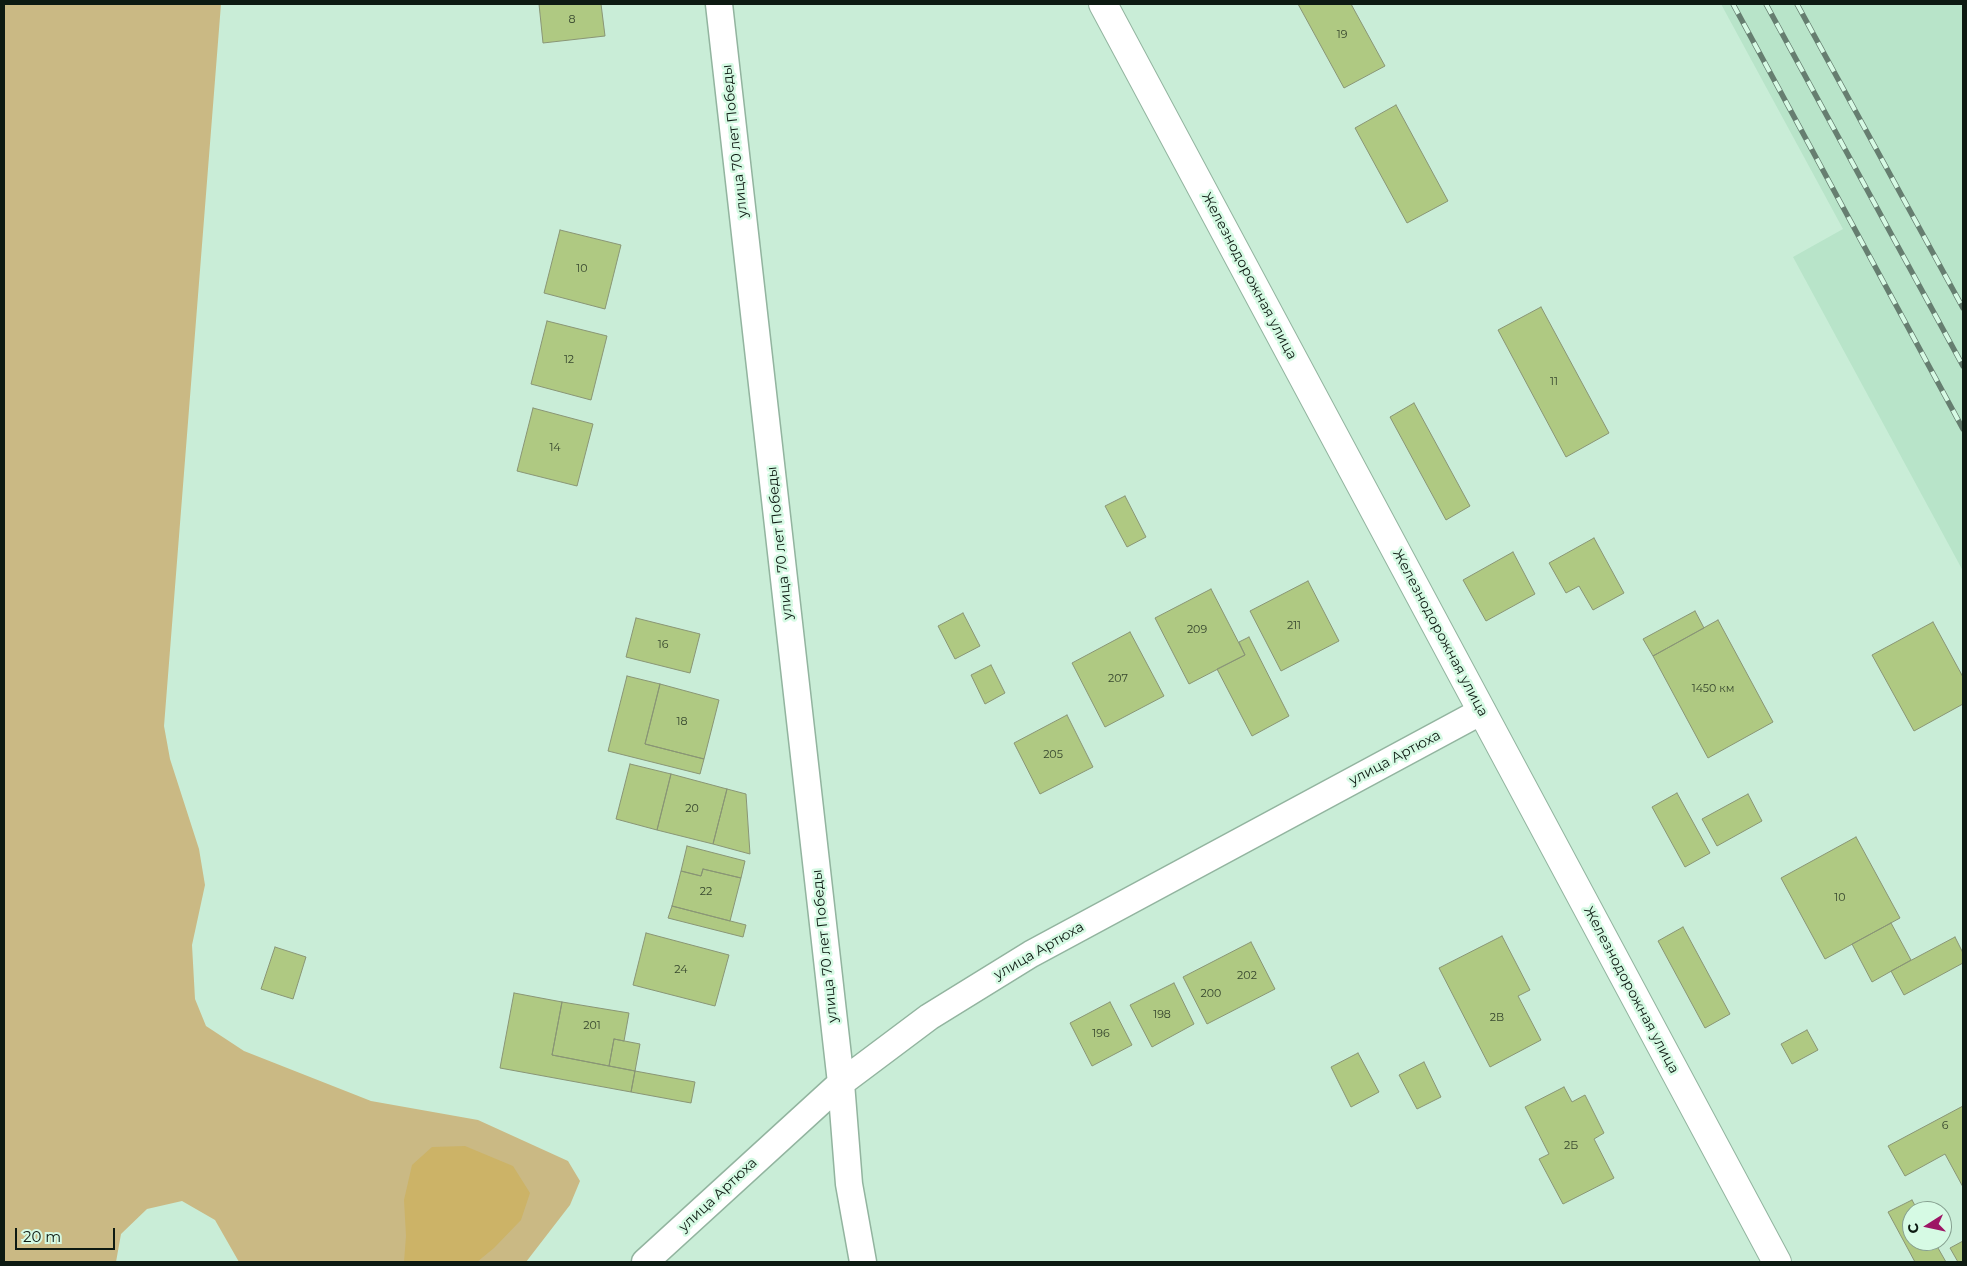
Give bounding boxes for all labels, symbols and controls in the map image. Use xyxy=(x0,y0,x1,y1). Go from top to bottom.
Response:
house number: 8 xyxy=(568,13,576,27)
house number: 19 xyxy=(1337,28,1347,42)
street label: улица 70 лет Победы xyxy=(719,64,751,218)
street label: Железнодорожная улица xyxy=(1198,190,1300,362)
house number: 10 xyxy=(576,262,588,276)
house number: 12 xyxy=(564,353,574,367)
house number: 11 xyxy=(1550,375,1558,389)
house number: 14 xyxy=(549,441,561,455)
street label: улица 70 лет Победы xyxy=(764,466,796,620)
street label: Железнодорожная улица xyxy=(1389,547,1491,719)
house number: 211 xyxy=(1287,619,1301,633)
house number: 209 xyxy=(1187,623,1207,637)
house number: 16 xyxy=(658,638,668,652)
house number: 207 xyxy=(1108,672,1128,686)
house number: 1450 км xyxy=(1692,682,1734,696)
house number: 18 xyxy=(677,715,687,729)
street label: улица Артюха xyxy=(1346,727,1444,789)
house number: 205 xyxy=(1043,748,1063,762)
house number: 20 xyxy=(685,802,699,816)
street label: улица 70 лет Победы xyxy=(809,869,841,1023)
house number: 22 xyxy=(700,885,712,899)
house number: 10 xyxy=(1834,891,1846,905)
street label: Железнодорожная улица xyxy=(1580,904,1682,1076)
street label: улица Артюха xyxy=(991,918,1087,984)
house number: 24 xyxy=(674,963,688,977)
house number: 202 xyxy=(1237,969,1257,983)
house number: 200 xyxy=(1201,987,1221,1001)
house number: 198 xyxy=(1153,1008,1171,1022)
house number: 2В xyxy=(1490,1011,1504,1025)
house number: 201 xyxy=(583,1019,601,1033)
house number: 196 xyxy=(1092,1027,1110,1041)
house number: 6 xyxy=(1942,1119,1948,1133)
house number: 2Б xyxy=(1564,1139,1578,1153)
street label: улица Артюха xyxy=(675,1154,761,1236)
north arrow xyxy=(1902,1201,1952,1251)
scale bar xyxy=(18,1218,118,1250)
text: С xyxy=(1903,1222,1923,1235)
text: 20 m xyxy=(23,1227,61,1246)

